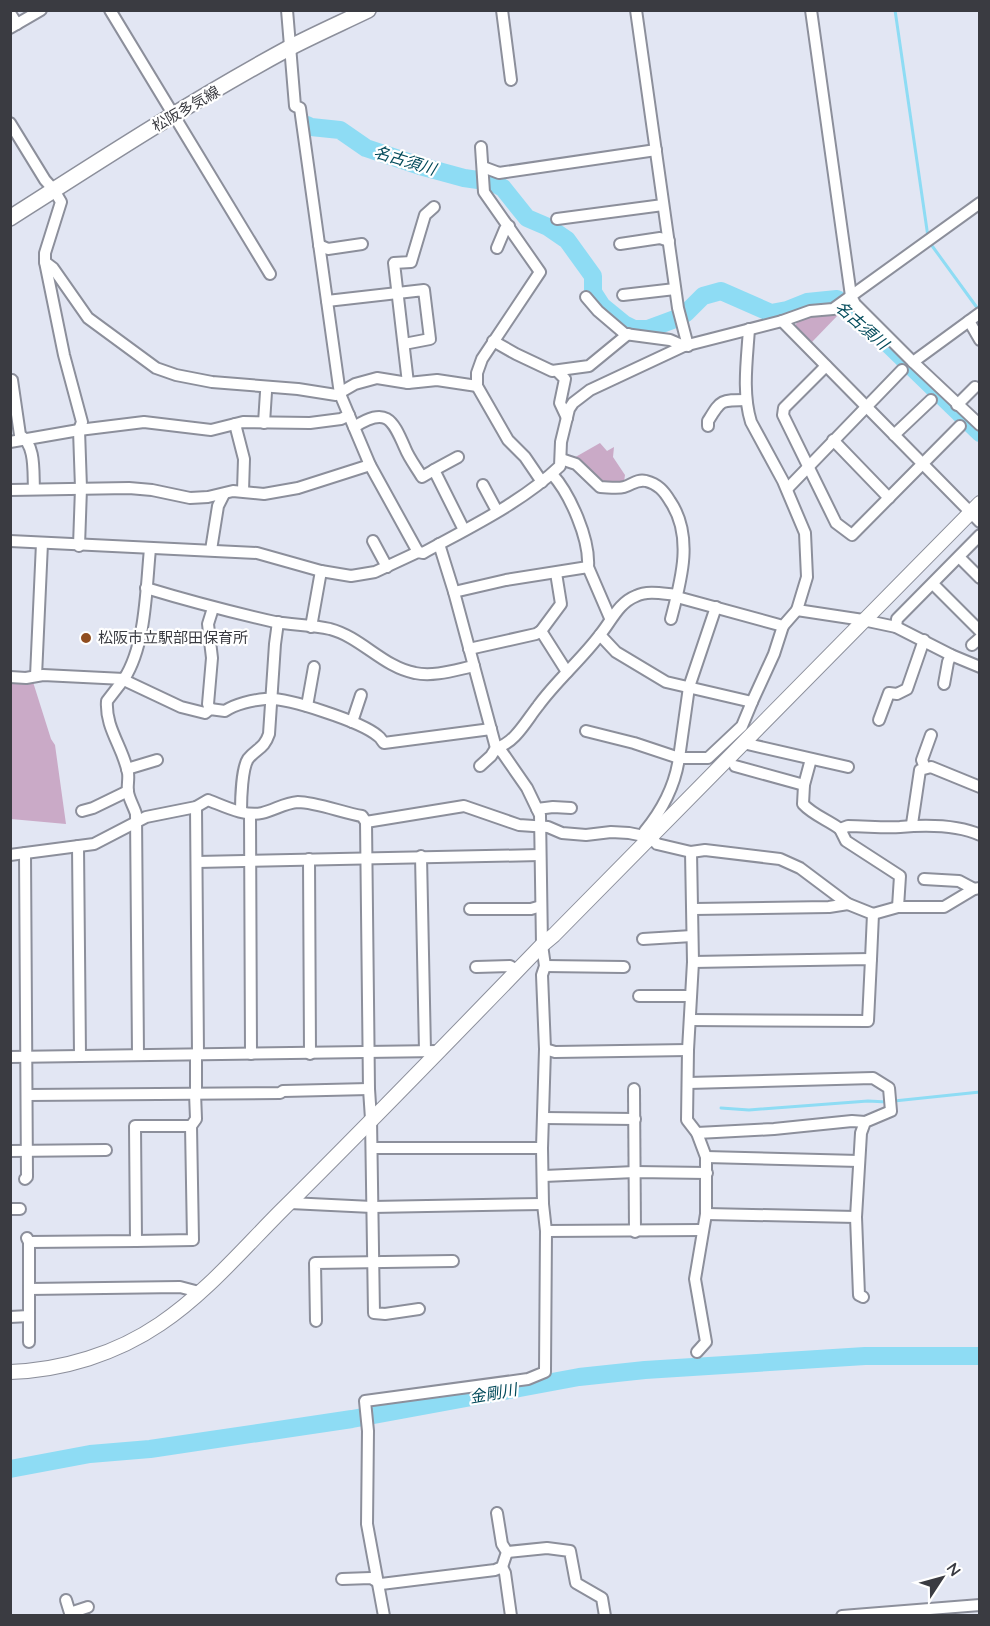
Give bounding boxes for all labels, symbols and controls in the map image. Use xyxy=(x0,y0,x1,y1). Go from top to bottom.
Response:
street label: 松阪多気線 xyxy=(149,82,223,136)
water label: 名古須川 xyxy=(371,141,440,180)
water label: 名古須川 xyxy=(831,296,894,355)
place label: 松阪市立駅部田保育所 xyxy=(98,628,248,647)
marker: 松阪市立駅部田保育所 xyxy=(79,631,93,645)
water label: 金剛川 xyxy=(468,1379,520,1407)
north arrow xyxy=(912,1548,972,1608)
text: N xyxy=(943,1559,966,1580)

